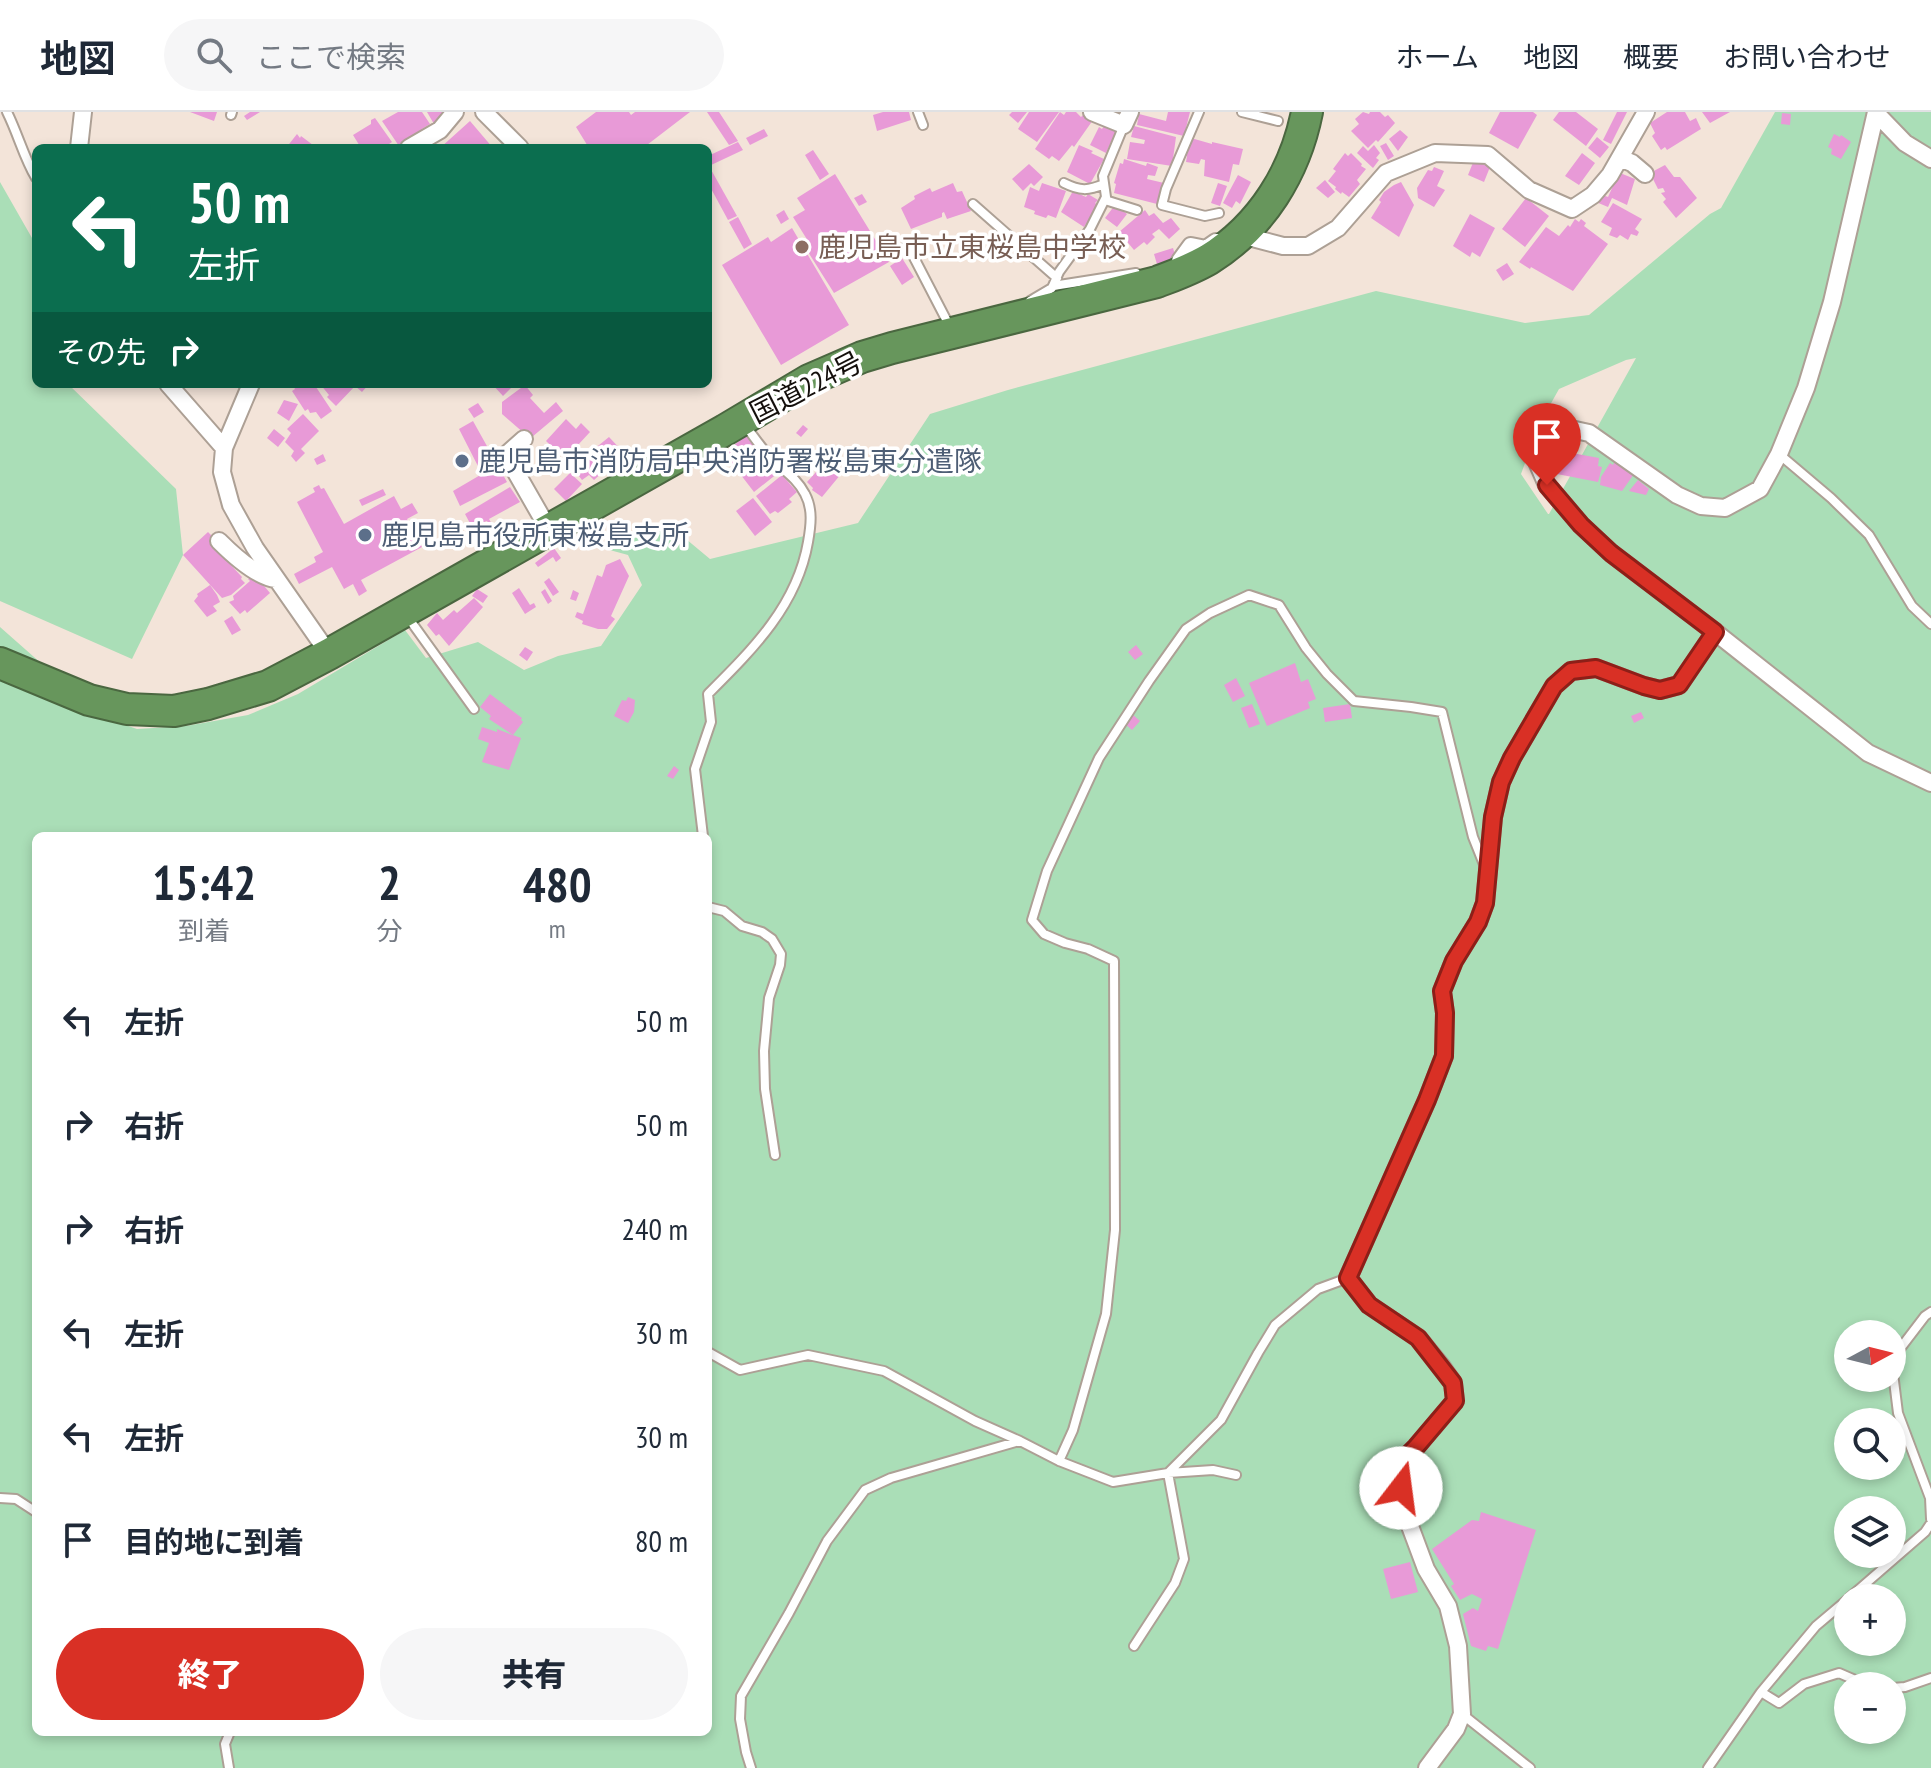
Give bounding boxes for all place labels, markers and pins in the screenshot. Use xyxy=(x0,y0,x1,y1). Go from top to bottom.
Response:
place label: 鹿児島市立東桜島中学校 xyxy=(818,228,1126,265)
marker: 鹿児島市立東桜島中学校 xyxy=(793,238,811,256)
pin xyxy=(1513,403,1581,485)
place label: 鹿児島市消防局中央消防署桜島東分遣隊 xyxy=(478,442,982,479)
marker: 鹿児島市消防局中央消防署桜島東分遣隊 xyxy=(453,452,471,470)
place label: 鹿児島市役所東桜島支所 xyxy=(381,516,689,553)
marker: 鹿児島市役所東桜島支所 xyxy=(356,526,374,544)

